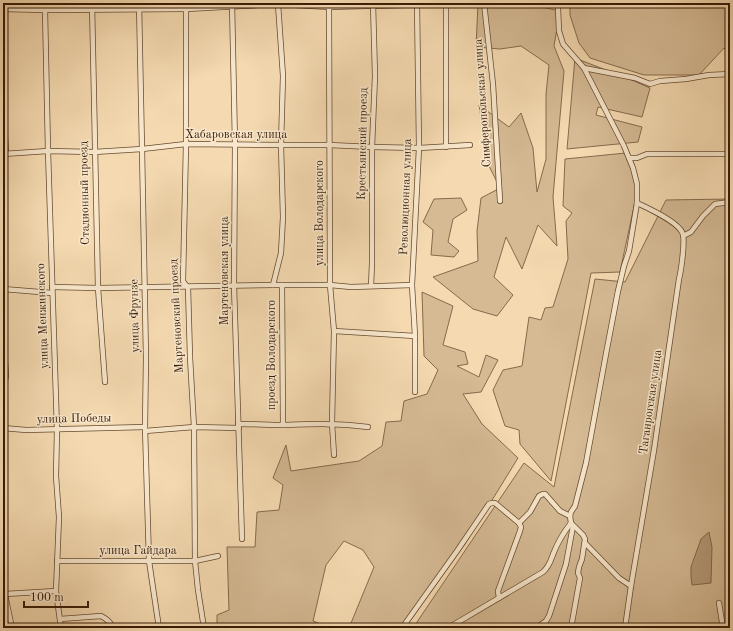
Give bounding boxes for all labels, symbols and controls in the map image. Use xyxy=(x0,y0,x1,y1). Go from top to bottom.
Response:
street label: Симферопольская улица xyxy=(473,38,493,168)
street label: Крестьянский проезд xyxy=(356,87,370,200)
street label: Хабаровская улица xyxy=(185,129,287,141)
street label: Революционная улица xyxy=(398,138,414,256)
street label: Стадионный проезд xyxy=(78,141,92,245)
street label: улица Володарского xyxy=(314,160,326,266)
street label: Мартеновская улица xyxy=(219,216,231,326)
street label: Мартеновский проезд xyxy=(168,258,186,374)
street label: улица Менжинского xyxy=(35,263,51,369)
street label: улица Фрунзе xyxy=(128,279,142,353)
street label: проезд Володарского xyxy=(266,300,278,410)
street label: Таганрогская улица xyxy=(638,349,664,455)
street label: улица Победы xyxy=(37,412,112,426)
street label: улица Гайдара xyxy=(99,545,177,557)
scale bar xyxy=(24,583,88,609)
text: 100 m xyxy=(30,592,64,604)

